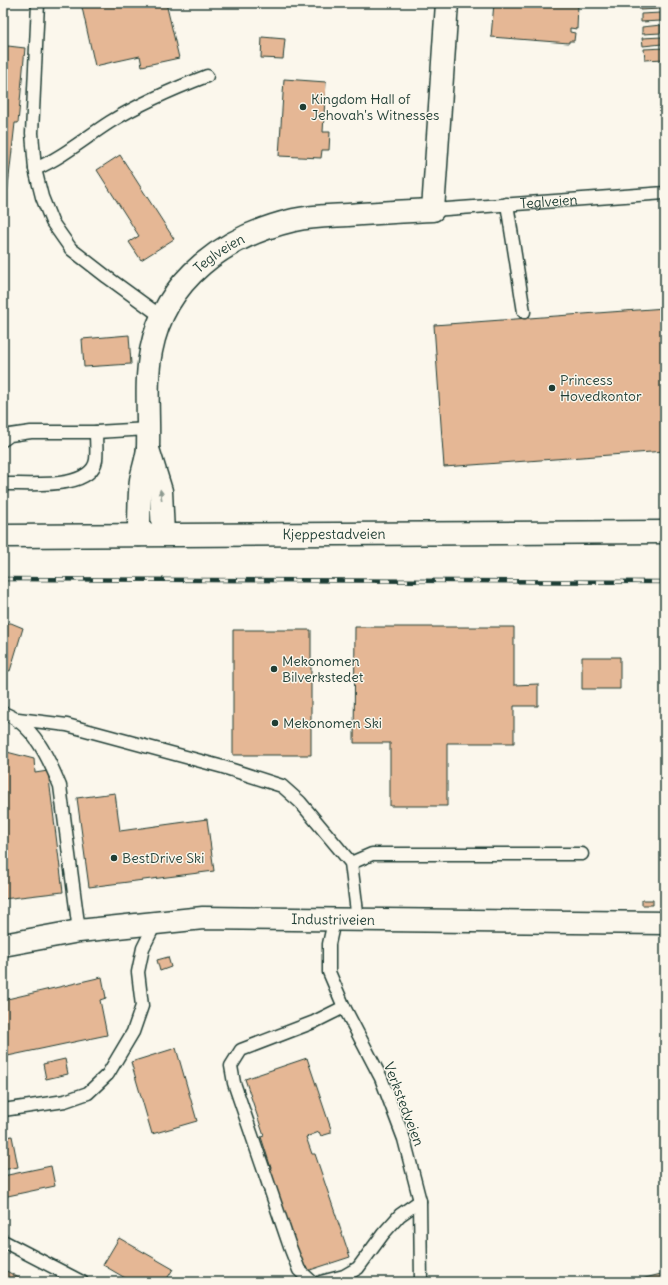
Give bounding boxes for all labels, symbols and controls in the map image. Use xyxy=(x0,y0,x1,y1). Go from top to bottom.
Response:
place label: Kingdom Hall of Jehovah's Witnesses xyxy=(311,90,439,124)
marker: Kingdom Hall of Jehovah's Witnesses xyxy=(298,102,308,112)
street label: Teglveien xyxy=(519,190,578,213)
street label: Teglveien xyxy=(190,230,248,277)
place label: Princess Hovedkontor xyxy=(560,371,642,405)
marker: Princess Hovedkontor xyxy=(547,383,557,393)
one-way arrow xyxy=(158,489,164,502)
street label: Kjeppestadveien xyxy=(282,525,386,543)
place label: Mekonomen Bilverkstedet xyxy=(282,652,364,686)
marker: Mekonomen Bilverkstedet xyxy=(269,664,279,674)
place label: Mekonomen Ski xyxy=(283,714,382,732)
marker: Mekonomen Ski xyxy=(270,718,280,728)
place label: BestDrive Ski xyxy=(122,849,204,867)
marker: BestDrive Ski xyxy=(109,853,119,863)
street label: Industriveien xyxy=(291,910,375,929)
street label: Verkstedveien xyxy=(380,1059,428,1149)

